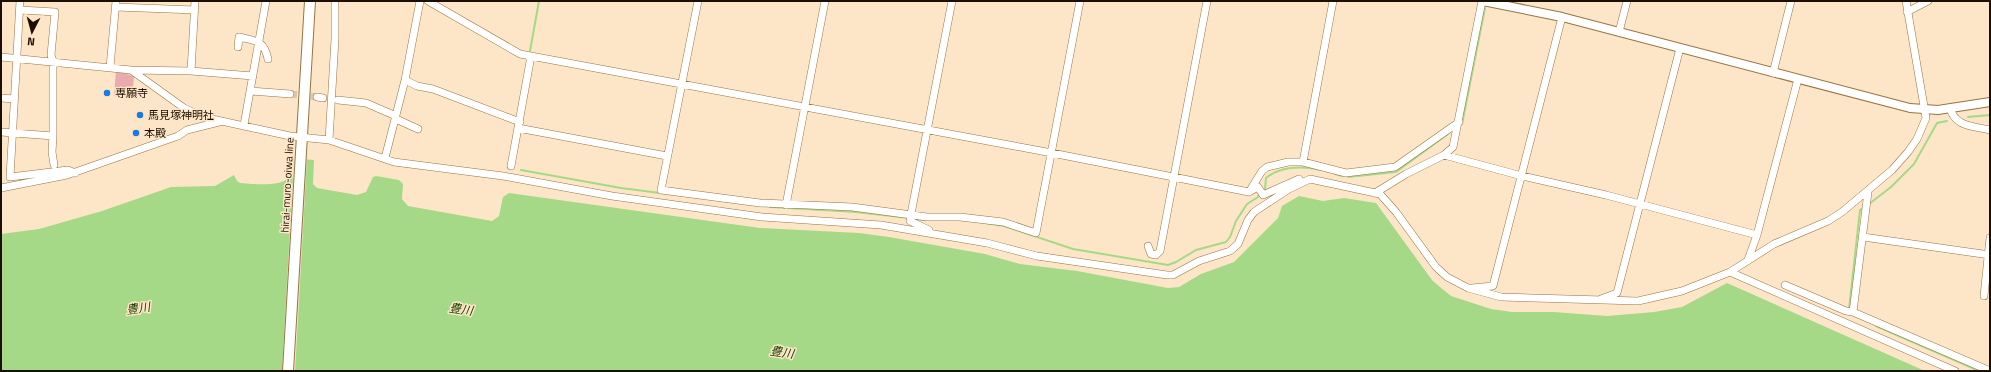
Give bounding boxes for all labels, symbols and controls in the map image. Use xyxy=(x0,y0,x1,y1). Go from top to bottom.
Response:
north arrow xyxy=(12,12,52,52)
text: N xyxy=(26,34,36,50)
place label: 専願寺 xyxy=(115,85,148,101)
marker: 専願寺 xyxy=(102,88,112,98)
place label: 馬見塚神明社 xyxy=(148,107,214,123)
marker: 馬見塚神明社 xyxy=(135,110,145,120)
place label: 本殿 xyxy=(144,125,166,141)
marker: 本殿 xyxy=(131,128,141,138)
street label: hirai-muro-oiwa line xyxy=(277,137,298,233)
water label: 豊川 xyxy=(125,297,153,319)
water label: 豊川 xyxy=(448,298,476,320)
water label: 豊川 xyxy=(769,341,797,363)

